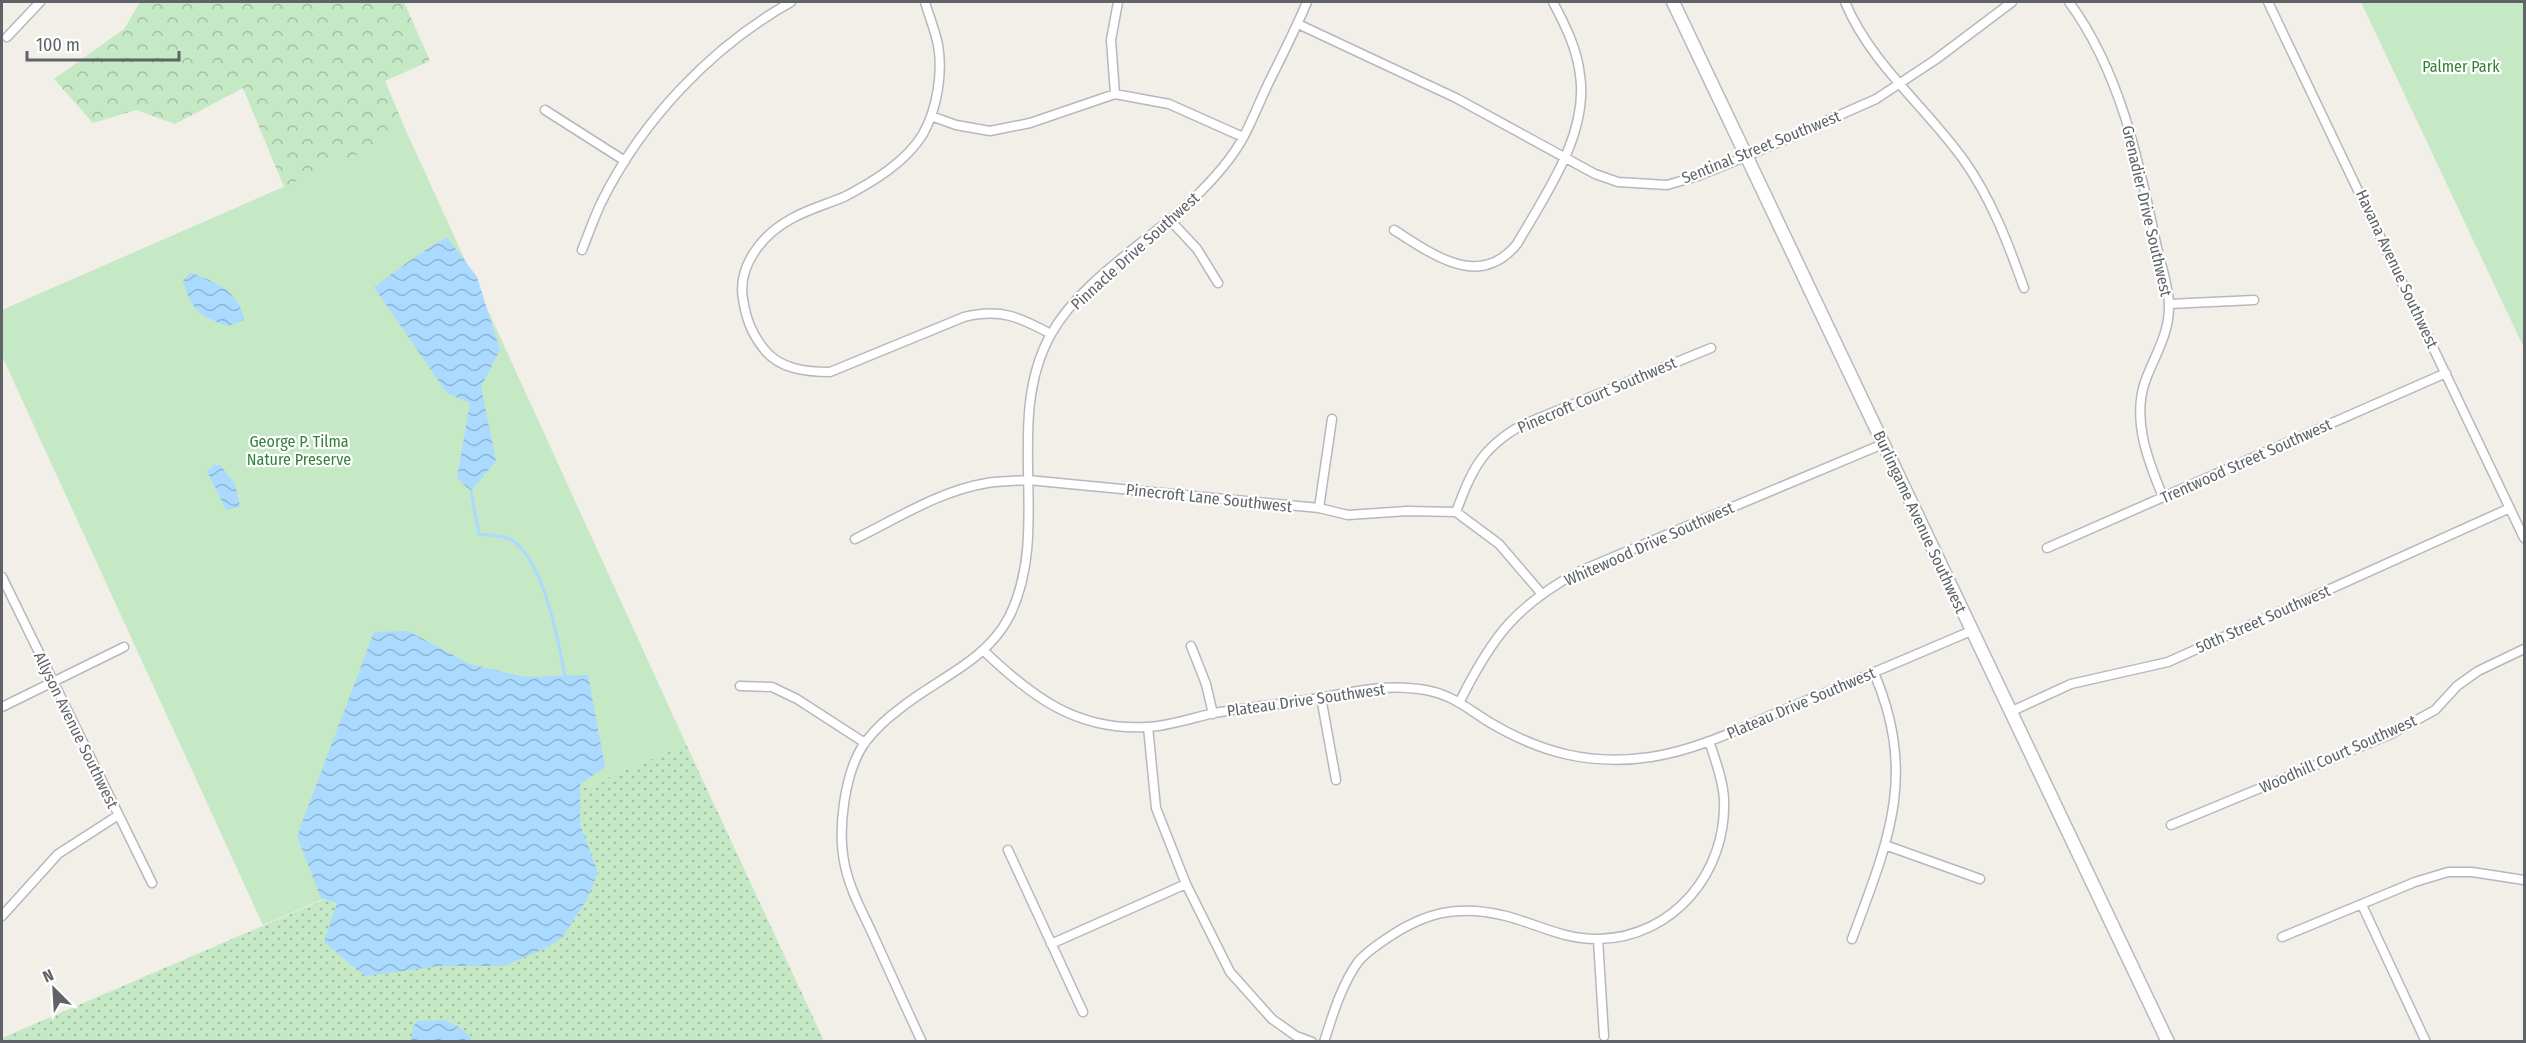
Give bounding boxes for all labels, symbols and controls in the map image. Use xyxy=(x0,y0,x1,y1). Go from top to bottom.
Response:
scale bar xyxy=(27,24,178,62)
text: 100 m xyxy=(36,34,80,56)
park label: Palmer Park xyxy=(2422,57,2500,76)
street label: Sentinal Street Southwest xyxy=(1679,106,1844,188)
street label: Grenadier Drive Southwest xyxy=(2118,124,2176,299)
street label: Havana Avenue Southwest xyxy=(2352,187,2442,352)
street label: Pinnacle Drive Southwest xyxy=(1067,188,1204,314)
street label: Pinecroft Court Southwest xyxy=(1515,353,1680,437)
street label: Trentwood Street Southwest xyxy=(2158,414,2335,507)
street label: Burlingame Avenue Southwest xyxy=(1869,428,1971,617)
park label: George P. Tilma Nature Preserve xyxy=(247,432,351,469)
street label: Pinecroft Lane Southwest xyxy=(1125,480,1294,516)
street label: Whitewood Drive Southwest xyxy=(1561,498,1737,590)
street label: 50th Street Southwest xyxy=(2193,581,2334,657)
street label: Allyson Avenue Southwest xyxy=(30,649,123,812)
street label: Plateau Drive Southwest xyxy=(1724,663,1879,743)
street label: Plateau Drive Southwest xyxy=(1226,679,1387,720)
street label: Woodhill Court Southwest xyxy=(2257,710,2420,797)
north arrow xyxy=(24,959,84,1019)
text: N xyxy=(40,965,56,986)

